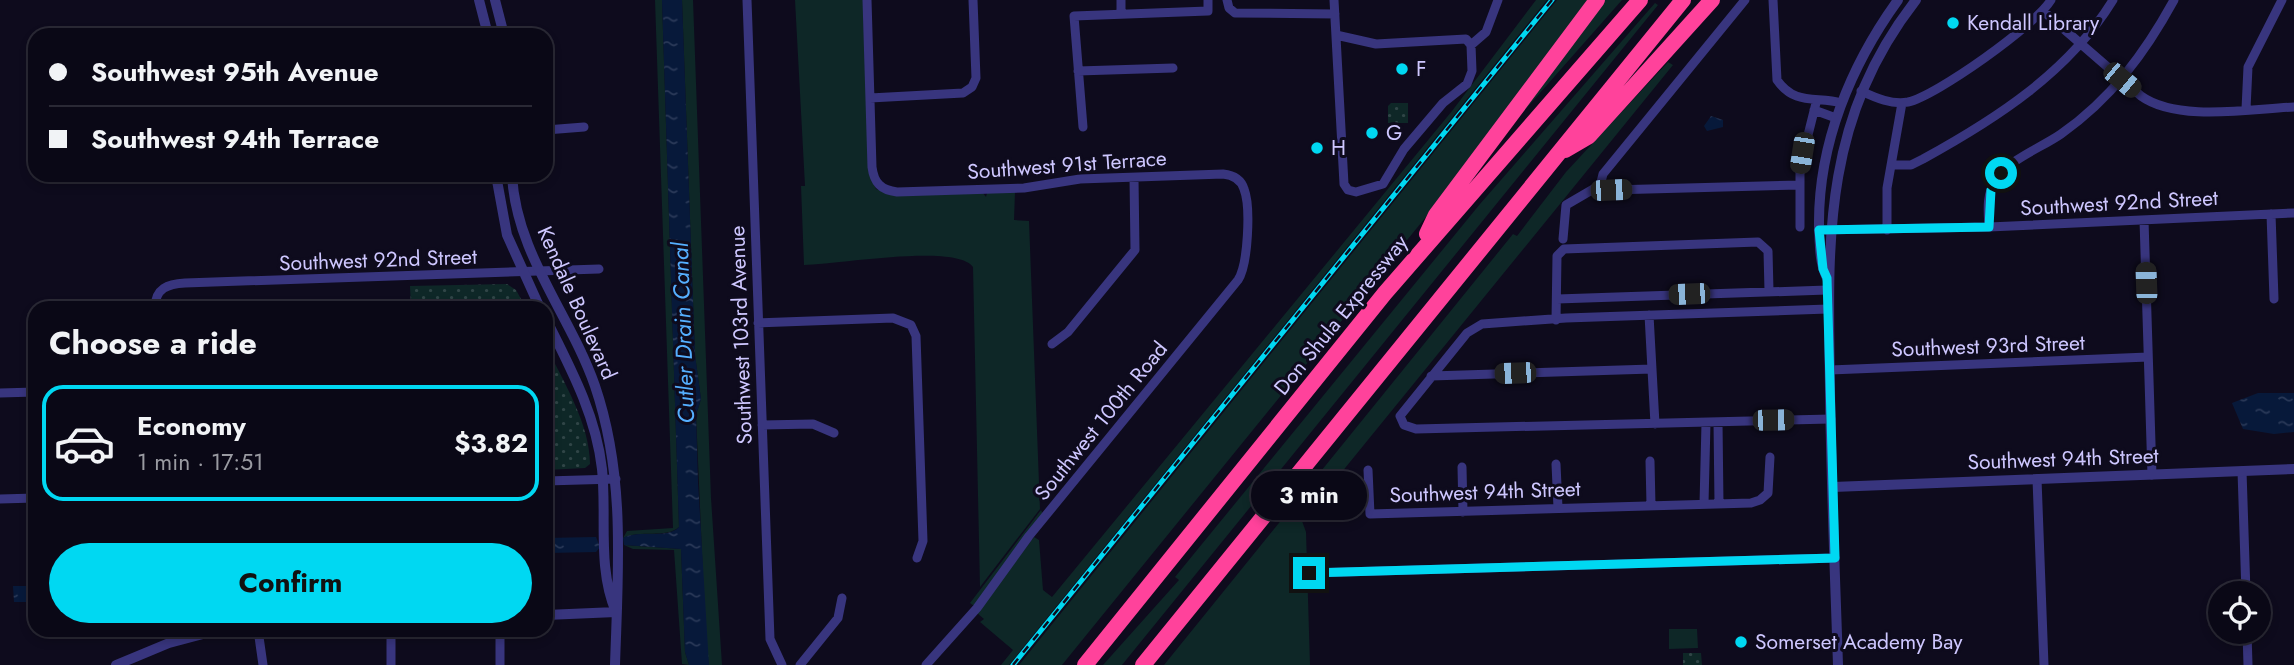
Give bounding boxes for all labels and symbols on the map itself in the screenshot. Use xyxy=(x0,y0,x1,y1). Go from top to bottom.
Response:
place label: Kendall Library xyxy=(1967,8,2100,38)
marker: Kendall Library xyxy=(1945,15,1961,31)
place label: F xyxy=(1416,54,1427,84)
car xyxy=(2100,58,2145,102)
marker: F xyxy=(1394,61,1410,77)
place label: G xyxy=(1386,118,1402,148)
marker: G xyxy=(1364,125,1380,141)
car xyxy=(1789,131,1816,175)
place label: H xyxy=(1331,133,1346,163)
marker: H xyxy=(1309,140,1325,156)
street label: Southwest 91st Terrace xyxy=(966,143,1168,187)
route start xyxy=(1985,157,2017,189)
car xyxy=(1590,179,1633,201)
street label: Southwest 92nd Street xyxy=(2019,183,2219,223)
street label: Kendale Boulevard xyxy=(530,221,624,385)
street label: Southwest 103rd Avenue xyxy=(722,225,760,445)
street label: Don Shula Expressway xyxy=(1267,228,1416,401)
water label: Cutler Drain Canal xyxy=(663,241,703,424)
street label: Southwest 92nd Street xyxy=(279,242,477,278)
car xyxy=(2135,262,2158,304)
car xyxy=(1668,283,1711,305)
street label: Southwest 93rd Street xyxy=(1891,328,2085,364)
street label: Southwest 100th Road xyxy=(1027,335,1175,507)
car xyxy=(1494,362,1537,384)
car xyxy=(1752,409,1795,431)
street label: Southwest 94th Street xyxy=(1967,441,2159,477)
callout: 3 min xyxy=(1251,472,1367,520)
street label: Southwest 94th Street xyxy=(1389,474,1581,510)
route end xyxy=(1293,557,1325,589)
place label: Somerset Academy Bay xyxy=(1755,627,1963,657)
marker: Somerset Academy Bay xyxy=(1733,634,1749,650)

